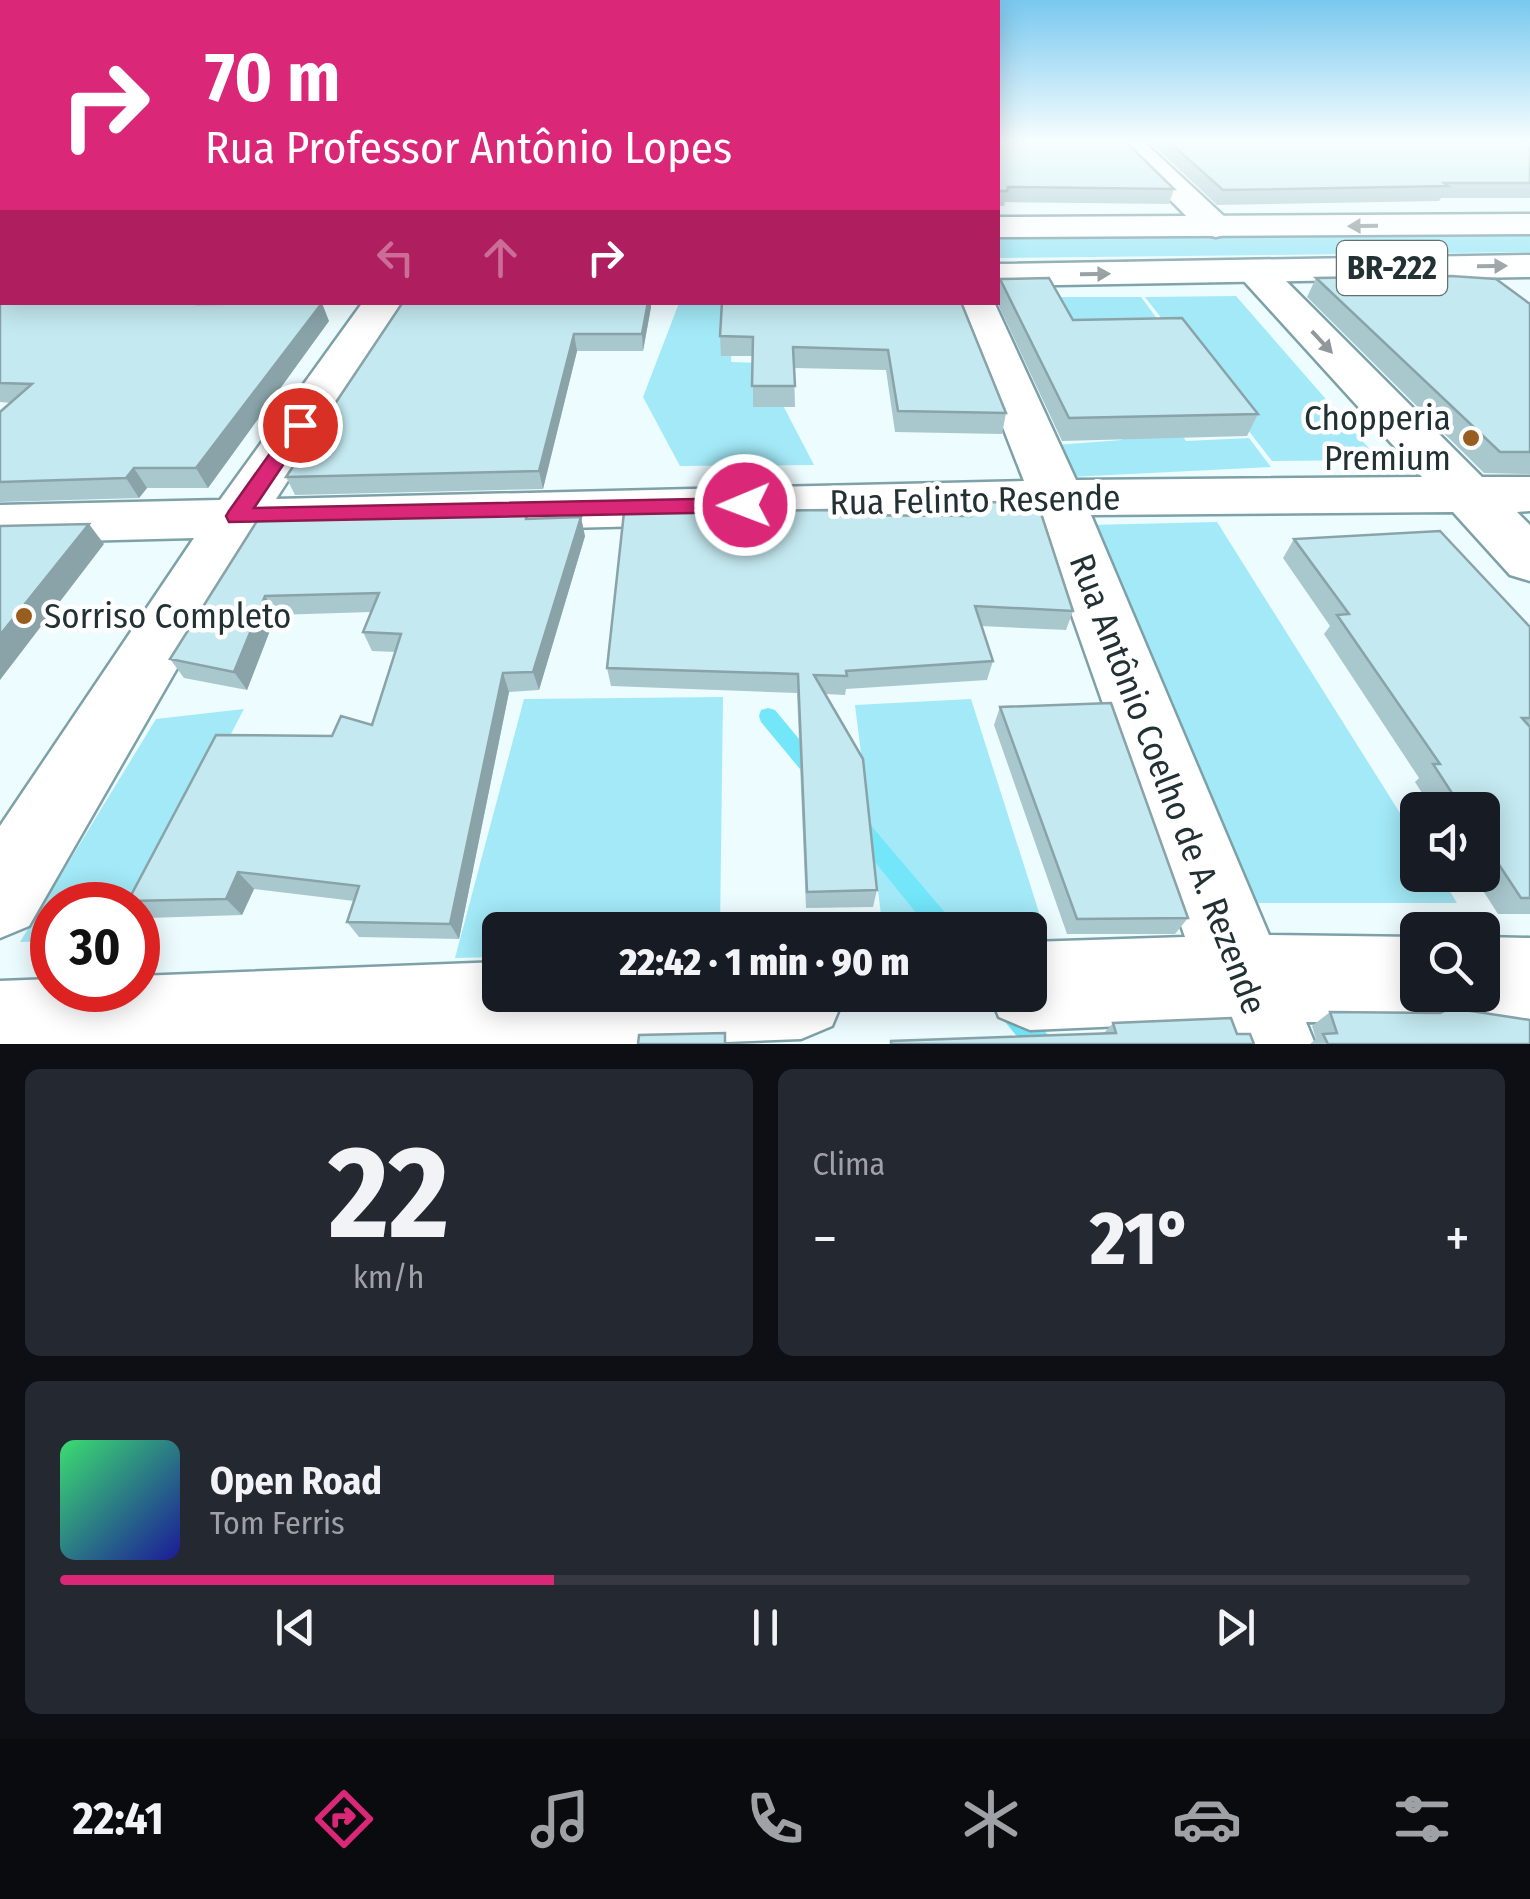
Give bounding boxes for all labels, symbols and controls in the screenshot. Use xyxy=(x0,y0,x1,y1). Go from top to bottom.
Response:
text: 70 m xyxy=(205,36,340,120)
icon: right xyxy=(40,40,170,170)
text: Rua Professor Antônio Lopes xyxy=(205,121,732,175)
one-way arrow xyxy=(1346,218,1378,234)
icon: left xyxy=(368,230,423,285)
icon: ahead xyxy=(473,230,528,285)
icon: right xyxy=(578,230,633,285)
road number: BR-222 xyxy=(1337,241,1447,295)
one-way arrow xyxy=(1477,258,1509,274)
one-way arrow xyxy=(1079,265,1111,281)
one-way arrow xyxy=(1310,329,1333,353)
pin xyxy=(258,383,343,468)
place label: Chopperia Premium xyxy=(1304,397,1451,479)
icon: arrive xyxy=(273,398,328,453)
marker: Chopperia Premium xyxy=(1460,427,1482,449)
position arrow xyxy=(693,453,797,557)
street label: Rua Felinto Resende xyxy=(829,476,1121,524)
street label: Rua Antônio Coelho de A. Rezende xyxy=(1061,548,1275,1020)
place label: Sorriso Completo xyxy=(44,595,291,637)
marker: Sorriso Completo xyxy=(13,605,35,627)
map controls xyxy=(1400,792,1500,1012)
button: sound xyxy=(1400,792,1500,892)
speed limit sign: 30 xyxy=(30,882,160,1012)
button: search xyxy=(1400,912,1500,1012)
text: 22:42 · 1 min · 90 m xyxy=(620,939,909,985)
text: 22 xyxy=(329,1115,449,1271)
text: Clima xyxy=(813,1145,885,1183)
text: 21° xyxy=(1090,1194,1192,1284)
text: − xyxy=(813,1206,837,1272)
text: + xyxy=(1445,1206,1470,1272)
text: km/h xyxy=(353,1258,424,1296)
text: Open Road xyxy=(210,1458,382,1504)
text: Tom Ferris xyxy=(210,1504,345,1542)
icon: previous xyxy=(268,1600,323,1655)
icon: pause xyxy=(738,1600,793,1655)
icon: next xyxy=(1208,1600,1263,1655)
icon: directions xyxy=(309,1784,379,1854)
icon: music xyxy=(525,1784,595,1854)
icon: phone xyxy=(740,1784,810,1854)
icon: climate xyxy=(956,1784,1026,1854)
icon: car xyxy=(1172,1784,1242,1854)
icon: filters xyxy=(1387,1784,1457,1854)
text: 22:41 xyxy=(73,1792,164,1846)

